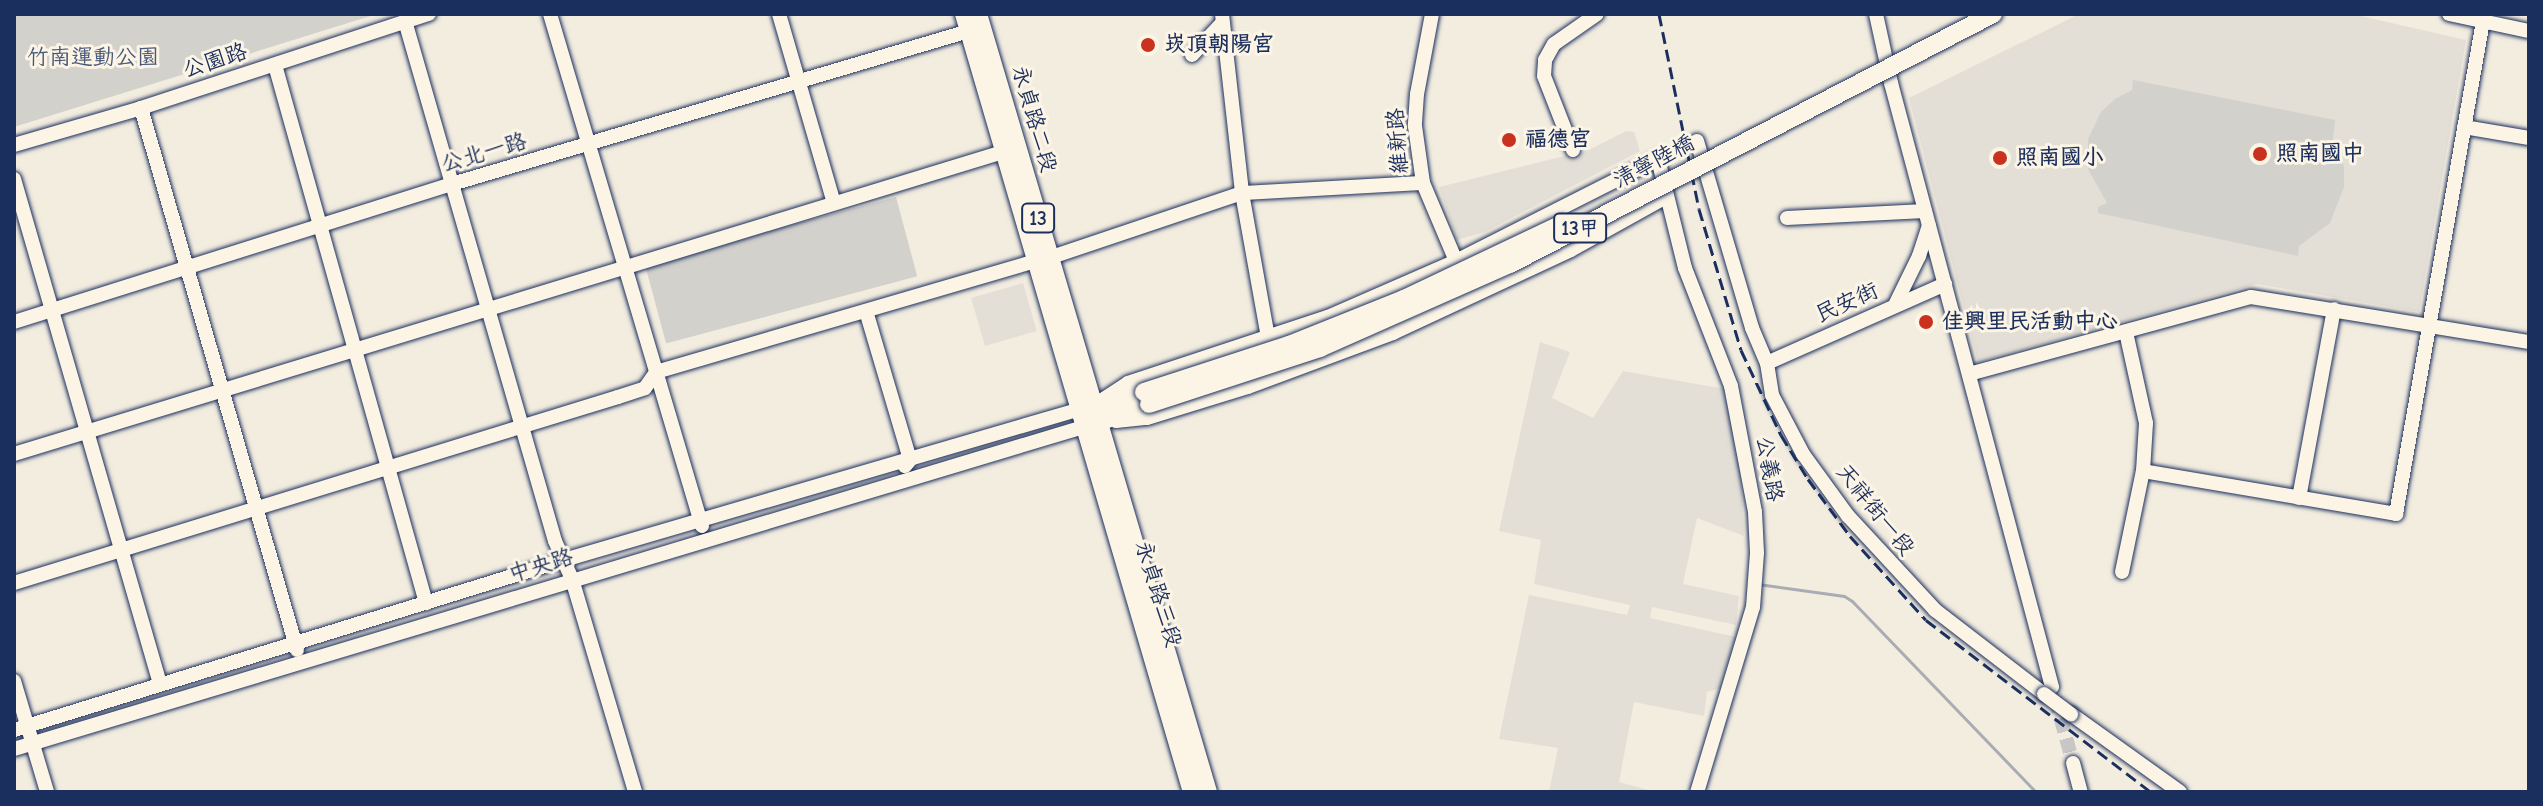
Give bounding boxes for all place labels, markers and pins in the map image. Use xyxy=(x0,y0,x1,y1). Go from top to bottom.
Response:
place label: 崁頂朝陽宮 xyxy=(1164,32,1274,58)
marker: 崁頂朝陽宮 xyxy=(1139,36,1157,54)
place label: 福德宮 xyxy=(1525,127,1591,153)
marker: 福德宮 xyxy=(1500,131,1518,149)
place label: 照南國中 xyxy=(2276,141,2364,167)
place label: 照南國小 xyxy=(2016,145,2104,171)
marker: 照南國中 xyxy=(2251,145,2269,163)
marker: 照南國小 xyxy=(1991,149,2009,167)
place label: 佳興里民活動中心 xyxy=(1942,309,2118,335)
marker: 佳興里民活動中心 xyxy=(1917,313,1935,331)

